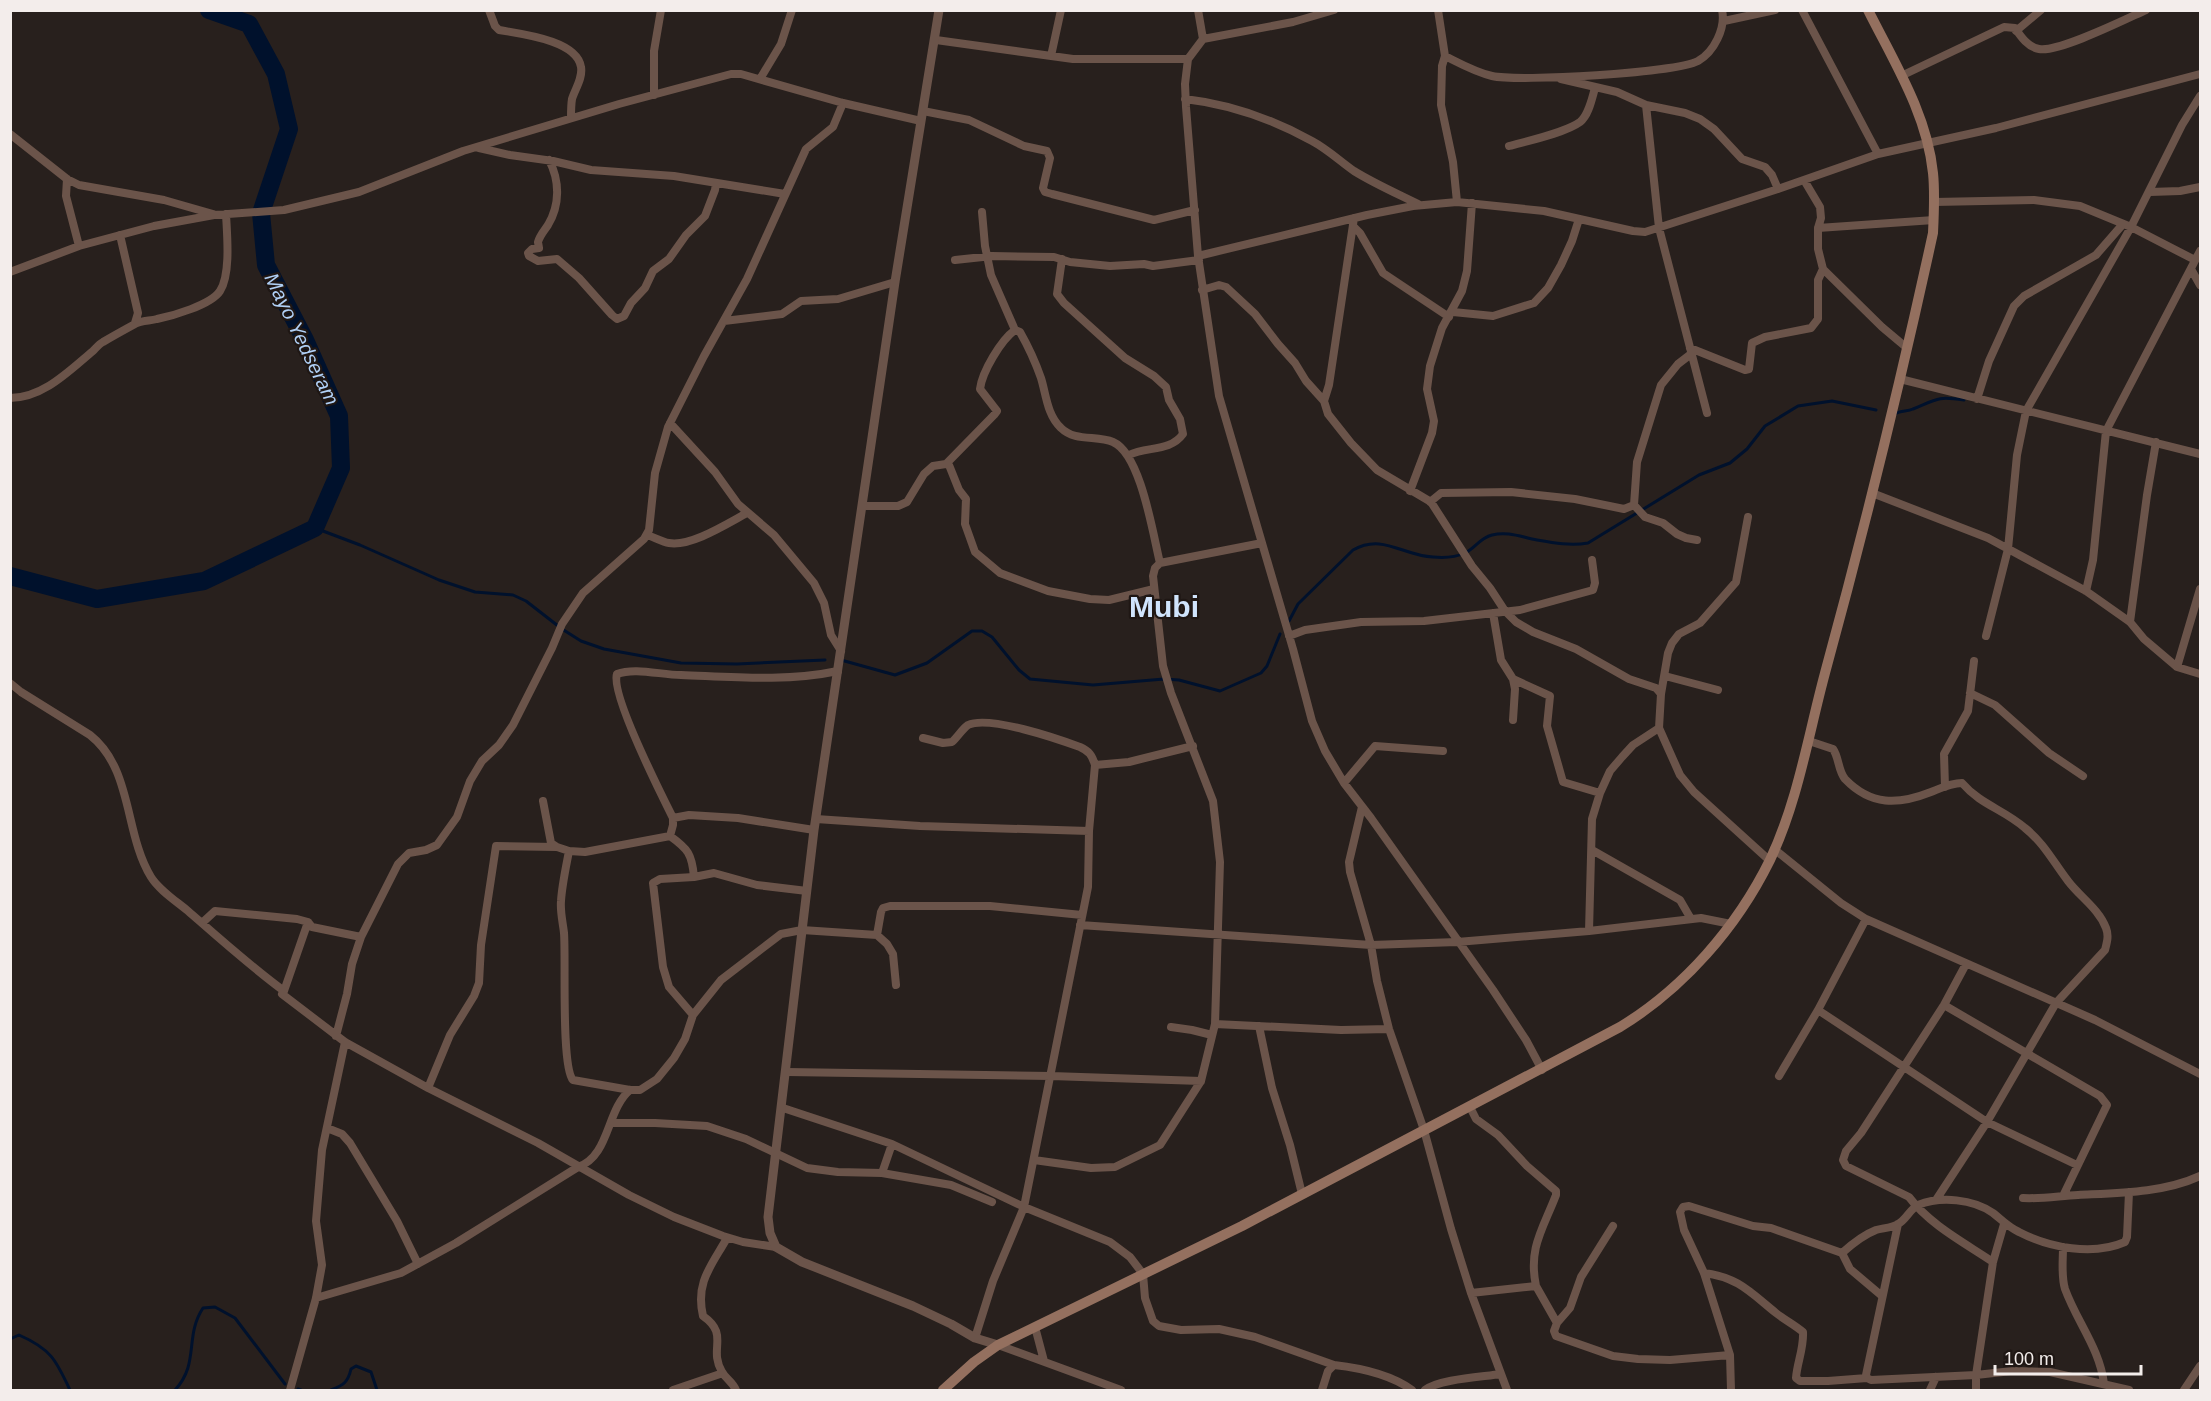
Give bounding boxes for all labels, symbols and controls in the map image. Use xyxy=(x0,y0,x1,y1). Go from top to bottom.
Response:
water label: Mayo Yedseram xyxy=(261,269,343,409)
district label: Mubi xyxy=(1129,590,1199,623)
scale bar xyxy=(1995,1338,2140,1376)
text: 100 m xyxy=(2004,1349,2054,1369)

